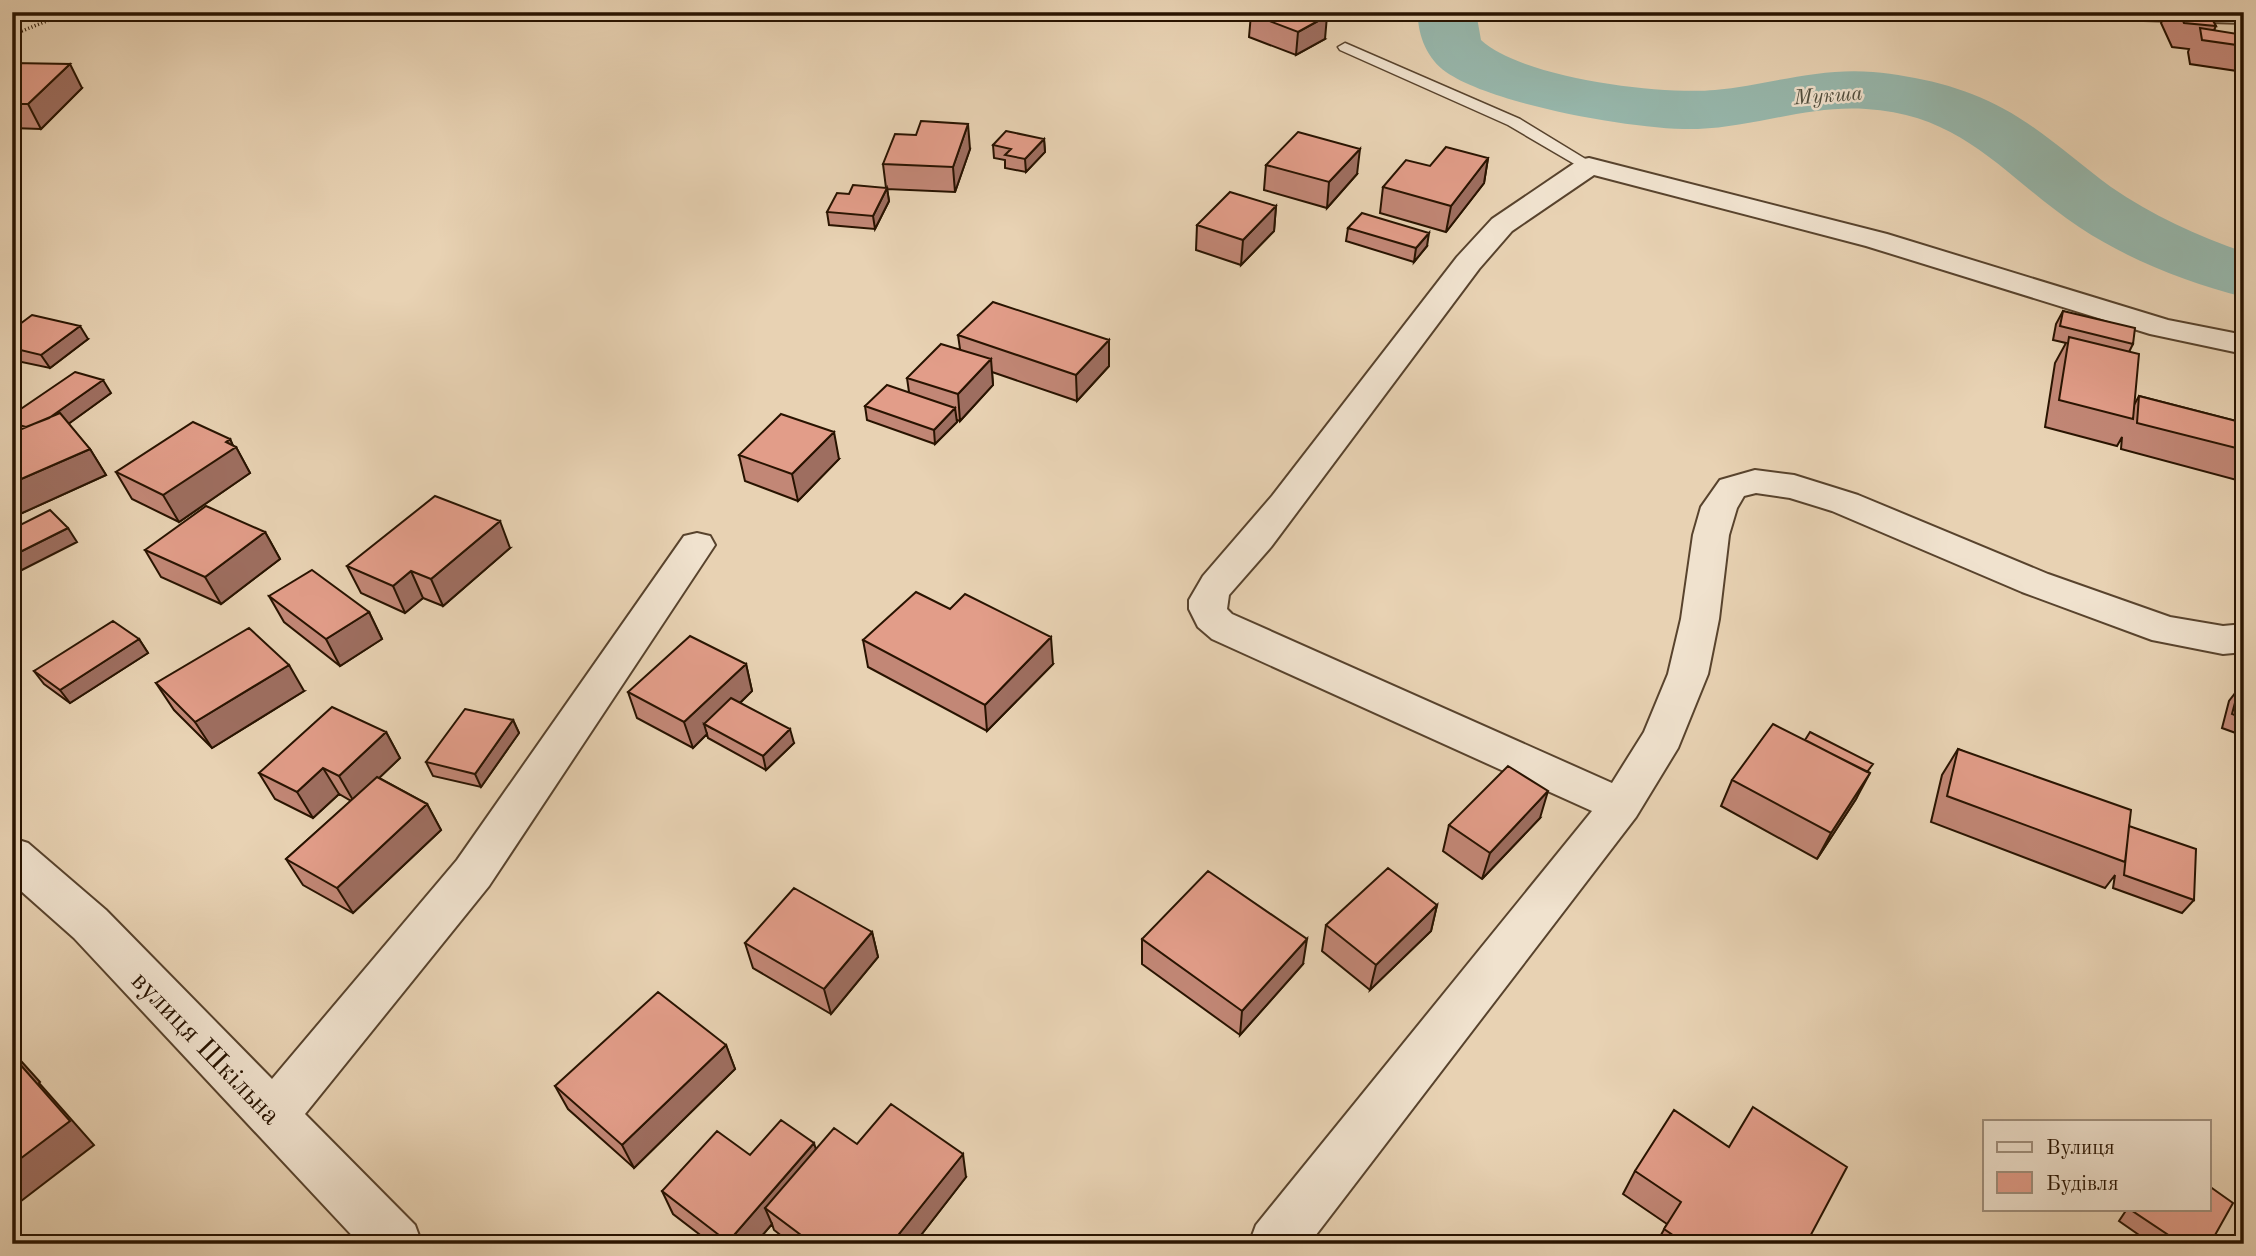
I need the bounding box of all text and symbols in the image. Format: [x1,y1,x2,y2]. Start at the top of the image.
water label: Мукша [1792,84,1863,109]
street label: вулиця Шкільна [125,967,285,1131]
legend [1983,1120,2210,1210]
text: Вулиця [2046,1138,2115,1159]
text: Будівля [2046,1174,2119,1195]

